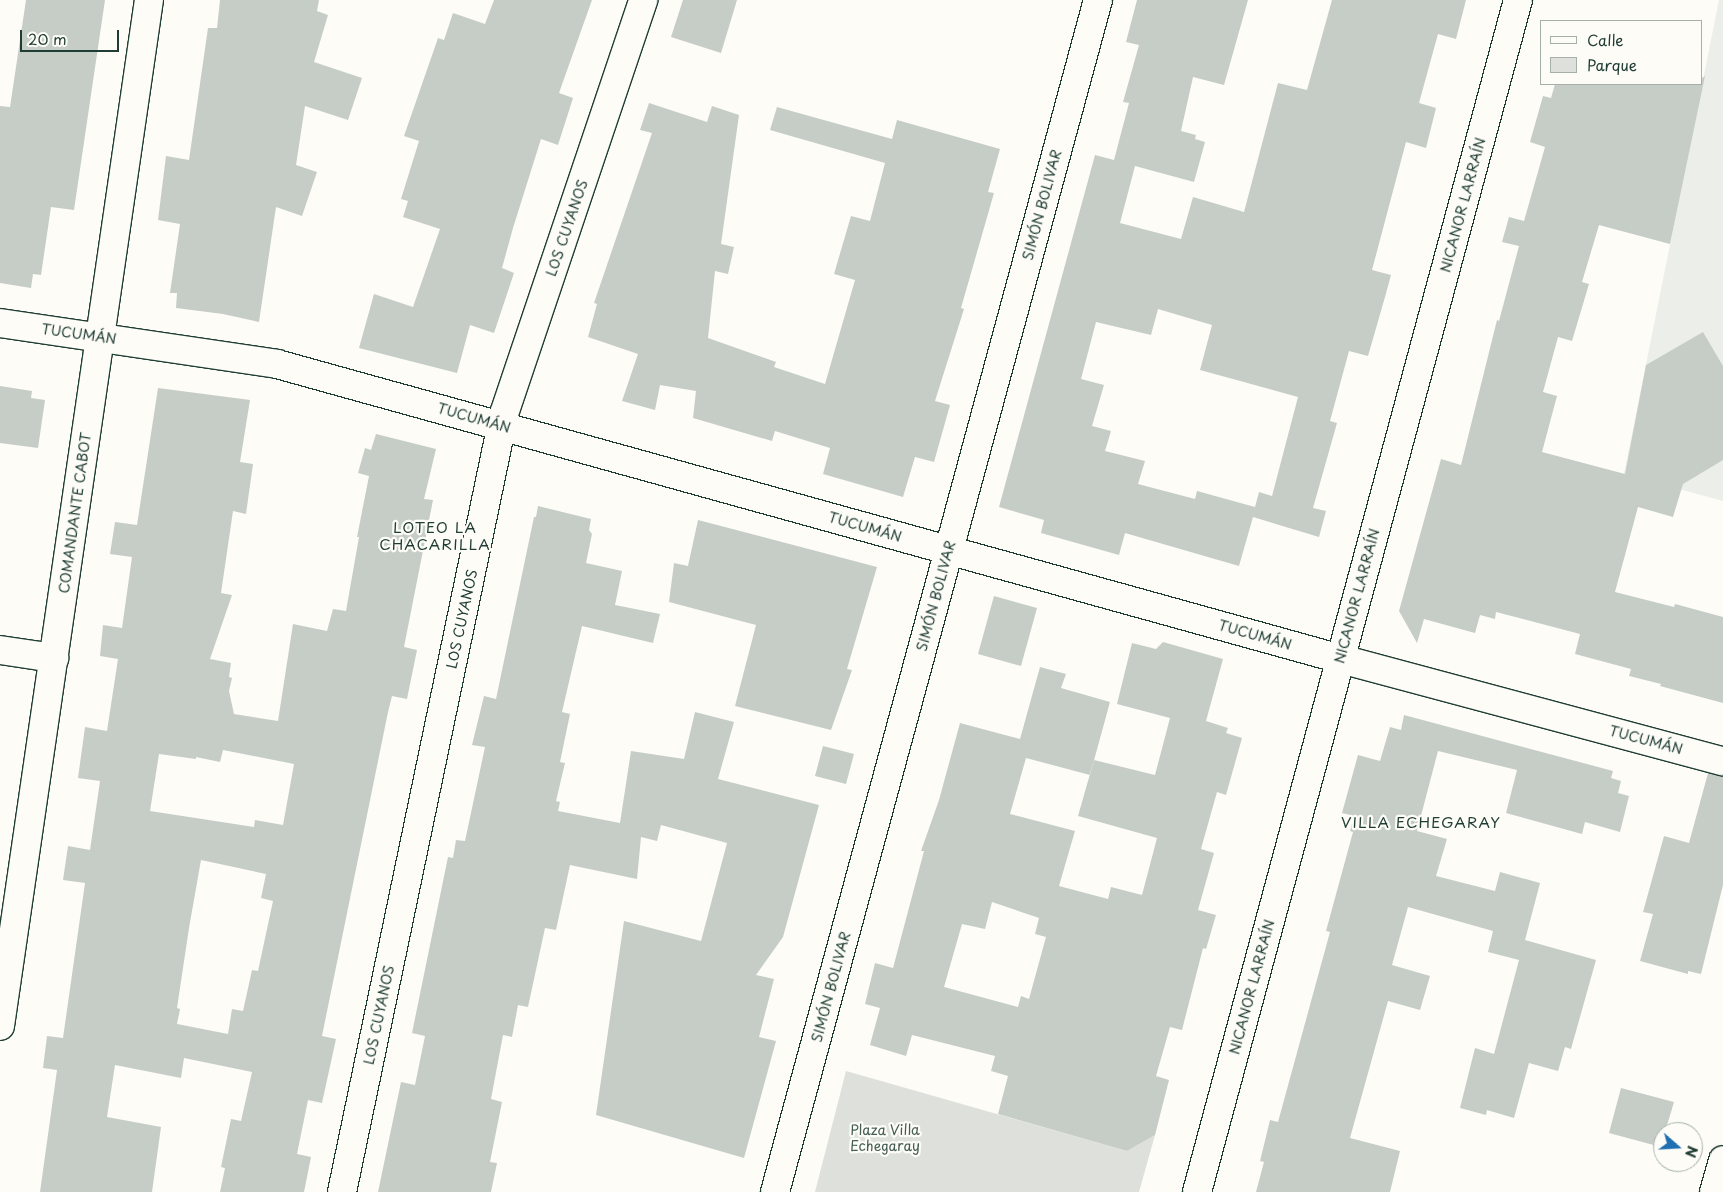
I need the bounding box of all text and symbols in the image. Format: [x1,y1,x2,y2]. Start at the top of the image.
scale bar [22,20,121,52]
legend [1540,20,1703,85]
text: 20 m [28,27,67,50]
text: Calle [1587,28,1624,51]
text: Parque [1587,53,1637,76]
street label: NICANOR LARRAÍN [1437,137,1489,273]
street label: SIMÓN BOLIVAR [1019,148,1065,262]
street label: LOS CUYANOS [542,177,592,279]
street label: TUCUMÁN [40,320,118,348]
street label: TUCUMÁN [435,400,513,436]
street label: COMANDANTE CABOT [55,431,95,595]
street label: TUCUMÁN [826,509,904,545]
district label: LOTEO LA CHACARILLA [379,517,491,552]
street label: NICANOR LARRAÍN [1331,528,1383,664]
street label: SIMÓN BOLIVAR [913,539,959,653]
street label: LOS CUYANOS [443,567,481,671]
street label: TUCUMÁN [1216,617,1294,653]
street label: TUCUMÁN [1607,722,1685,758]
district label: VILLA ECHEGARAY [1341,813,1501,831]
street label: NICANOR LARRAÍN [1226,919,1278,1055]
street label: SIMÓN BOLIVAR [808,930,854,1044]
street label: LOS CUYANOS [360,963,398,1067]
park label: Plaza Villa Echegaray [850,1122,920,1154]
north arrow [1653,1122,1703,1172]
text: N [1680,1143,1703,1160]

